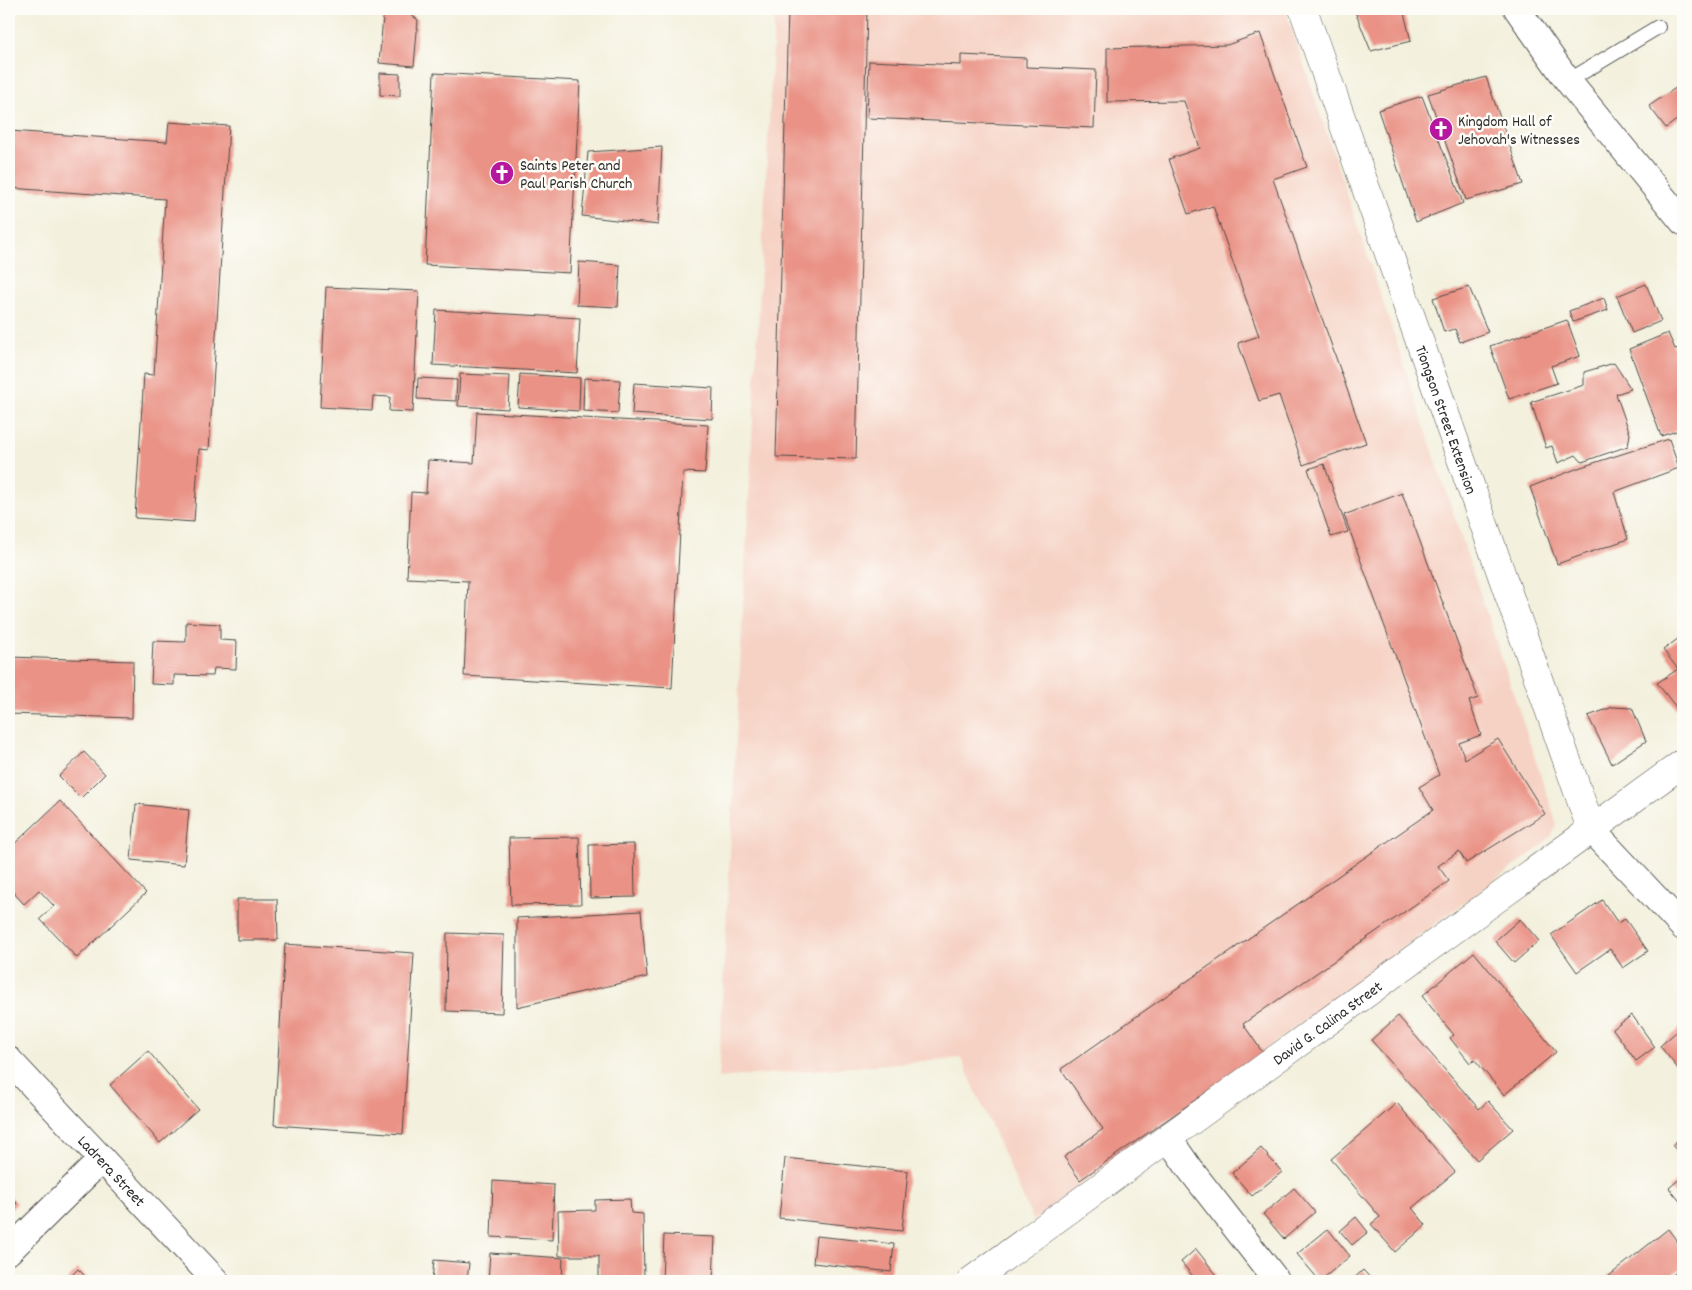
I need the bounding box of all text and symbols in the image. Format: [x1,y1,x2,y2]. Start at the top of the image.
place label: Kingdom Hall of Jehovah's Witnesses [1458,111,1580,152]
church icon: Kingdom Hall of Jehovah's Witnesses [1428,116,1454,142]
place label: Saints Peter and Paul Parish Church [520,155,632,196]
church icon: Saints Peter and Paul Parish Church [489,160,515,186]
street label: Tiongson Street Extension [1408,343,1482,498]
street label: David G. Calina Street [1269,976,1388,1072]
street label: Ladrera Street [71,1131,150,1213]

